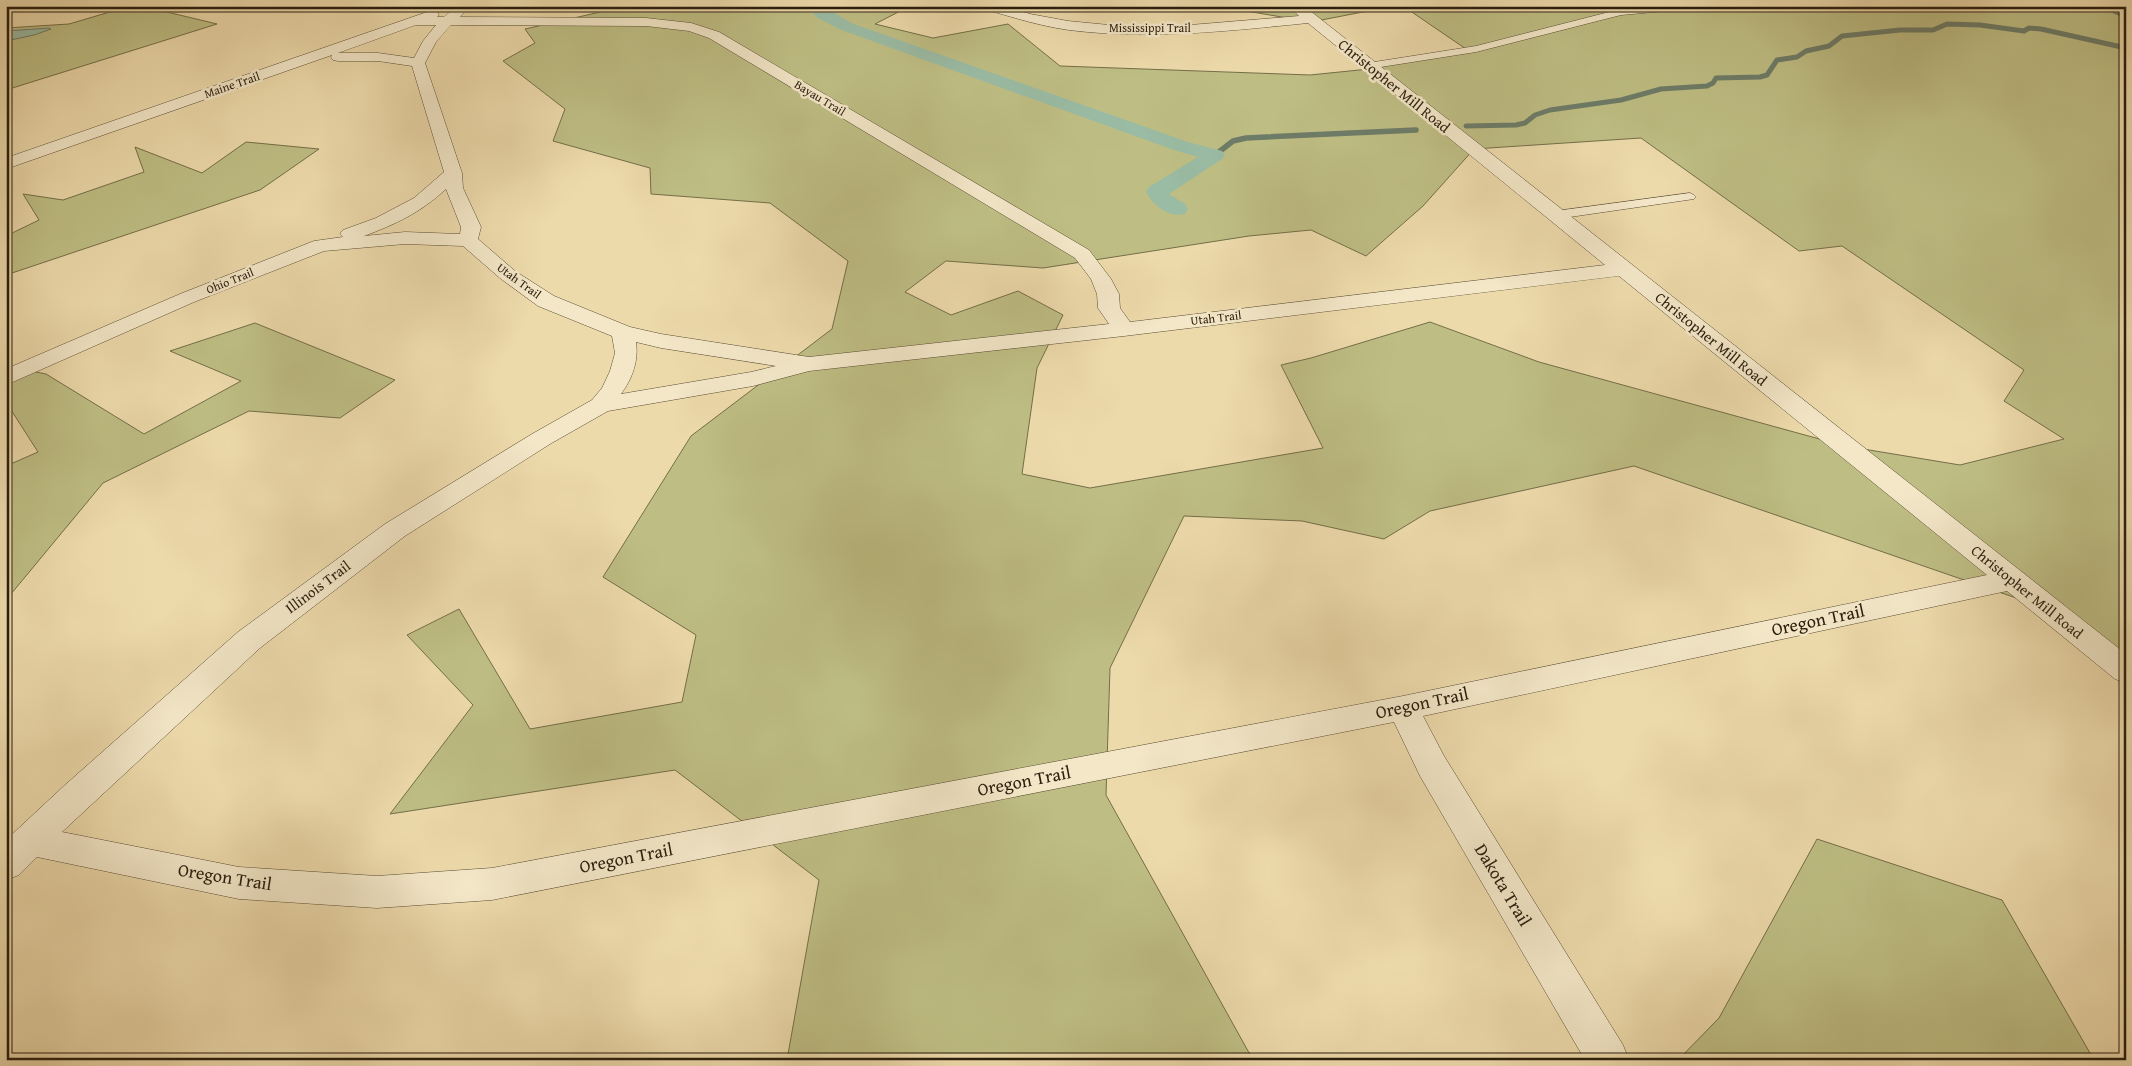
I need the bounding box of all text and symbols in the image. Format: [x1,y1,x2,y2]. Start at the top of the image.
street label: Mississippi Trail [1109,19,1192,36]
street label: Christopher Mill Road [1334,34,1455,137]
street label: Maine Trail [202,67,263,102]
street label: Bayau Trail [791,76,850,120]
street label: Utah Trail [494,259,545,303]
street label: Ohio Trail [203,263,257,298]
street label: Christopher Mill Road [1651,287,1772,390]
street label: Utah Trail [1190,306,1243,329]
street label: Christopher Mill Road [1967,540,2088,643]
street label: Illinois Trail [281,555,355,618]
street label: Oregon Trail [1769,596,1867,643]
street label: Oregon Trail [1373,679,1471,726]
street label: Oregon Trail [975,758,1073,803]
street label: Oregon Trail [577,835,675,880]
street label: Dakota Trail [1468,838,1539,931]
street label: Oregon Trail [176,856,274,897]

